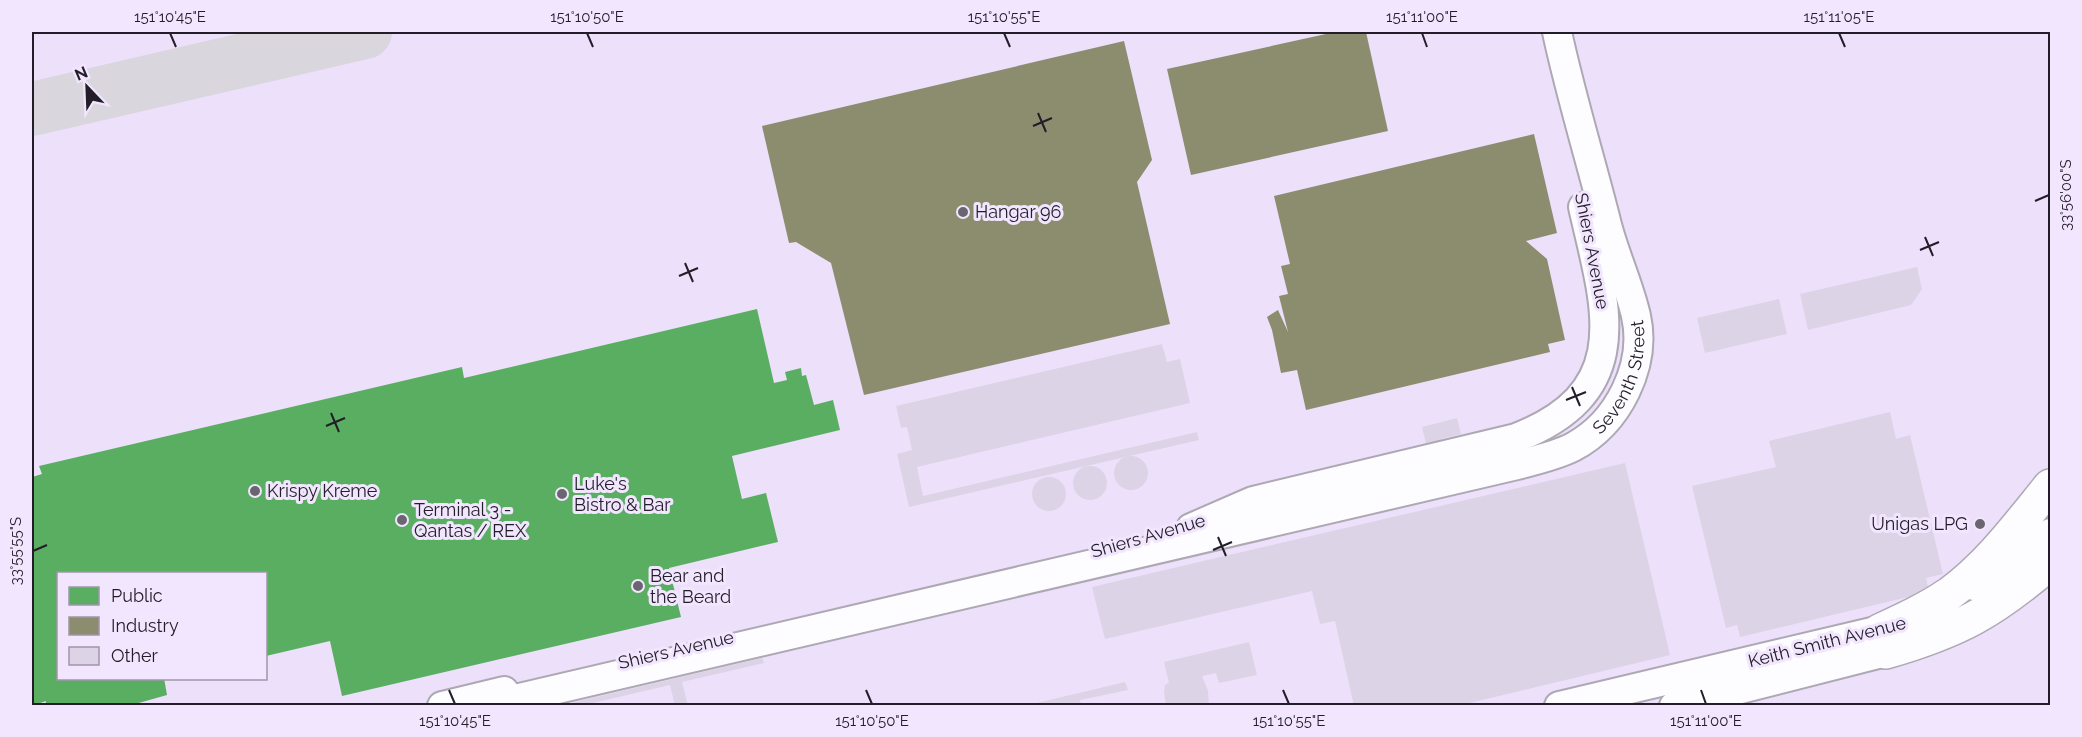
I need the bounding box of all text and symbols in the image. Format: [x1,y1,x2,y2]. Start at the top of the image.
text: 151°10'45"E [134,8,206,26]
text: 151°10'50"E [550,8,624,26]
text: 151°10'55"E [968,8,1040,26]
text: 151°11'00"E [1386,8,1458,26]
text: 151°11'05"E [1804,8,1874,26]
north arrow [57,57,117,117]
text: N [72,63,91,85]
text: 33°56'00"S [2057,159,2075,231]
street label: Shiers Avenue [1571,191,1614,311]
place label: Hangar 96 [975,201,1061,222]
marker: Hangar 96 [956,205,970,219]
street label: Seventh Street [1588,319,1648,438]
place label: Luke's Bistro & Bar [574,473,671,515]
place label: Krispy Kreme [267,480,378,501]
marker: Krispy Kreme [248,484,262,498]
marker: Luke's Bistro & Bar [555,487,569,501]
place label: Terminal 3 - Qantas / REX [414,499,527,541]
street label: Shiers Avenue [1088,509,1208,562]
marker: Terminal 3 - Qantas / REX [395,513,409,527]
place label: Unigas LPG [1871,513,1968,534]
text: 33°55'55"S [7,517,25,585]
marker: Unigas LPG [1973,517,1987,531]
place label: Bear and the Beard [650,565,731,607]
legend [57,572,267,680]
marker: Bear and the Beard [631,579,645,593]
text: Public [111,585,163,606]
street label: Keith Smith Avenue [1746,612,1908,671]
text: Industry [111,615,179,636]
street label: Shiers Avenue [616,626,736,673]
text: Other [111,645,159,666]
text: 151°10'45"E [419,712,491,730]
text: 151°10'50"E [835,712,909,730]
text: 151°10'55"E [1253,712,1325,730]
text: 151°11'00"E [1670,712,1742,730]

